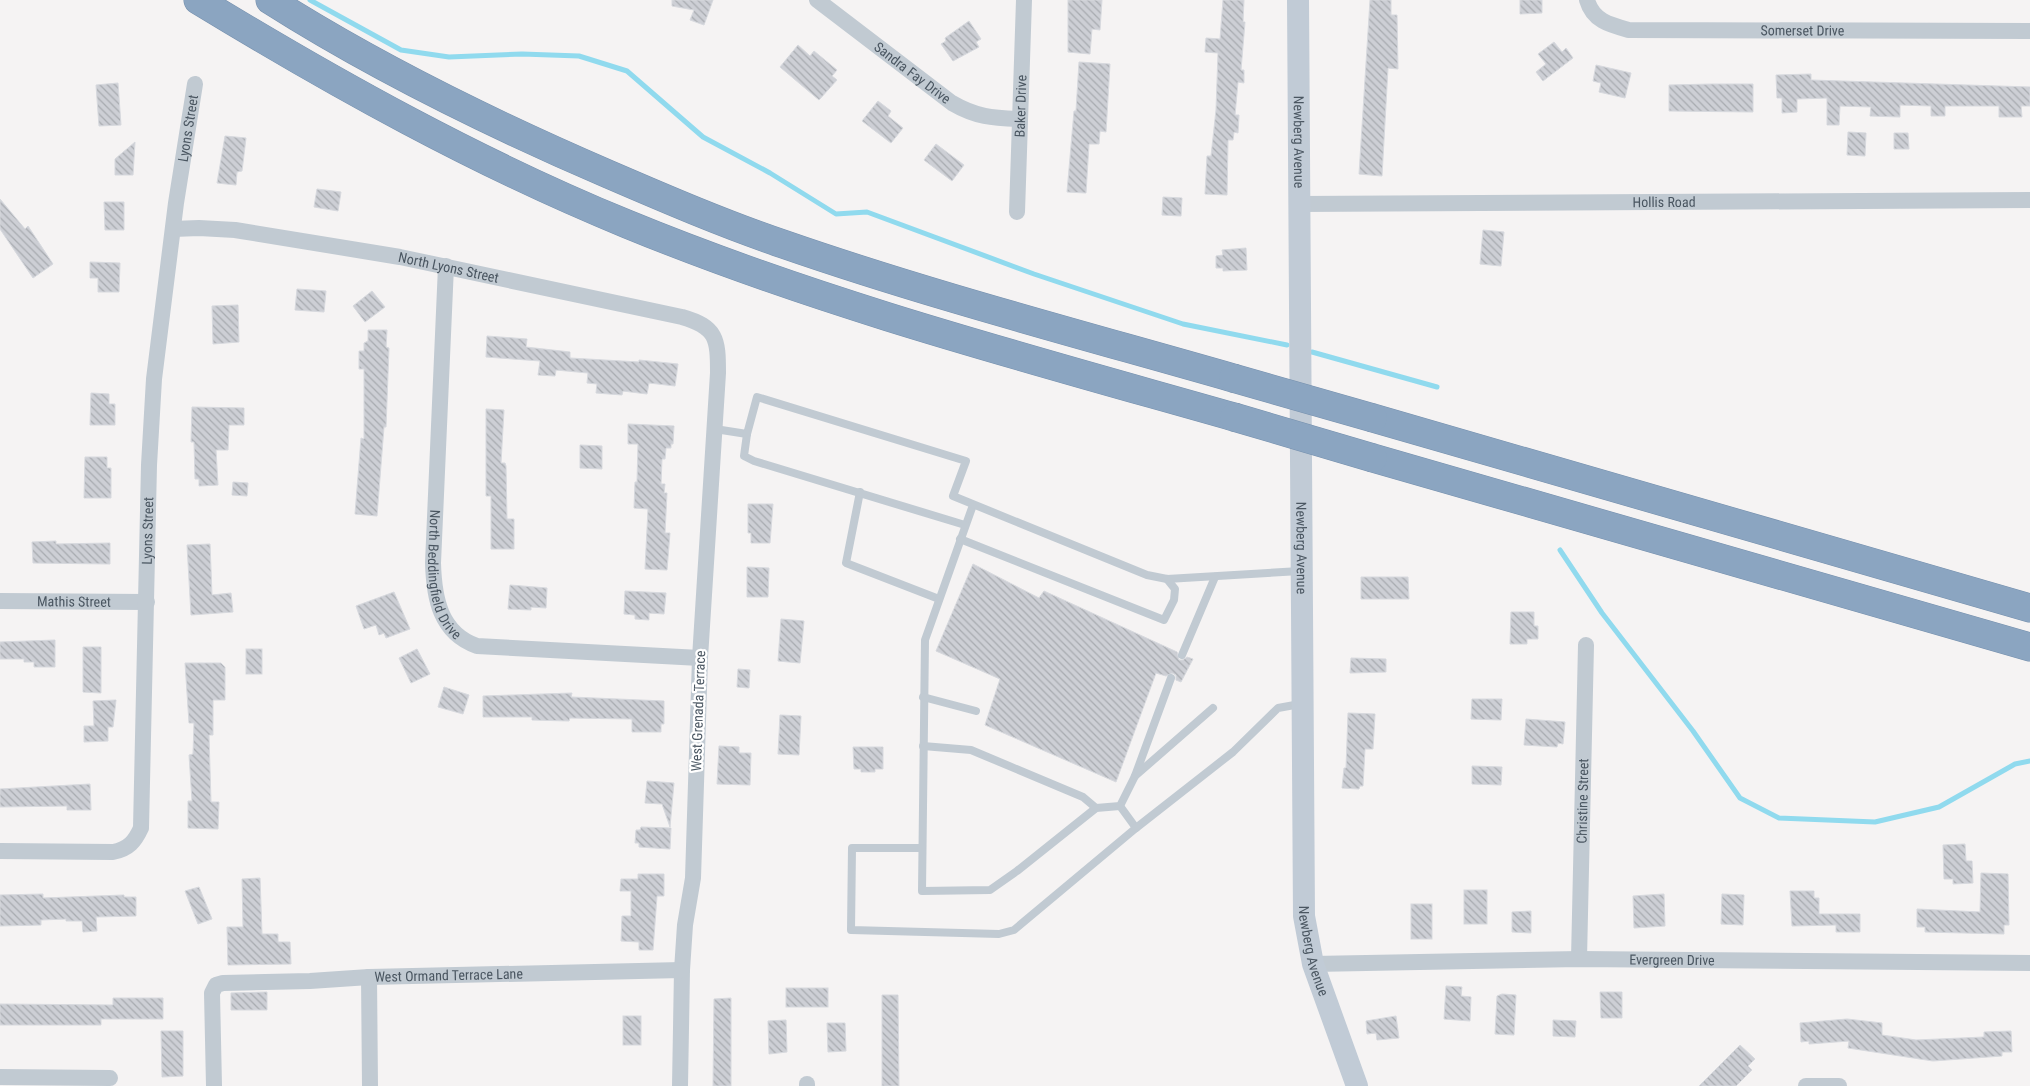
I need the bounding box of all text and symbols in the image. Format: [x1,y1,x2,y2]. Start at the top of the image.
street label: Somerset Drive [1760,22,1845,39]
street label: Sandra Fay Drive [871,39,954,107]
street label: Baker Drive [1011,74,1030,138]
street label: Lyons Street [175,94,201,163]
street label: Newberg Avenue [1291,96,1307,189]
street label: Hollis Road [1632,194,1696,210]
street label: North Lyons Street [397,249,500,286]
street label: Lyons Street [139,497,156,565]
street label: Newberg Avenue [1293,502,1310,595]
street label: North Beddingfield Drive [425,509,465,643]
street label: Mathis Street [37,593,111,610]
street label: West Grenada Terrace [688,650,708,772]
street label: Christine Street [1574,758,1591,844]
street label: Newberg Avenue [1296,906,1332,999]
street label: Evergreen Drive [1629,951,1715,968]
street label: West Ormand Terrace Lane [374,966,523,985]

